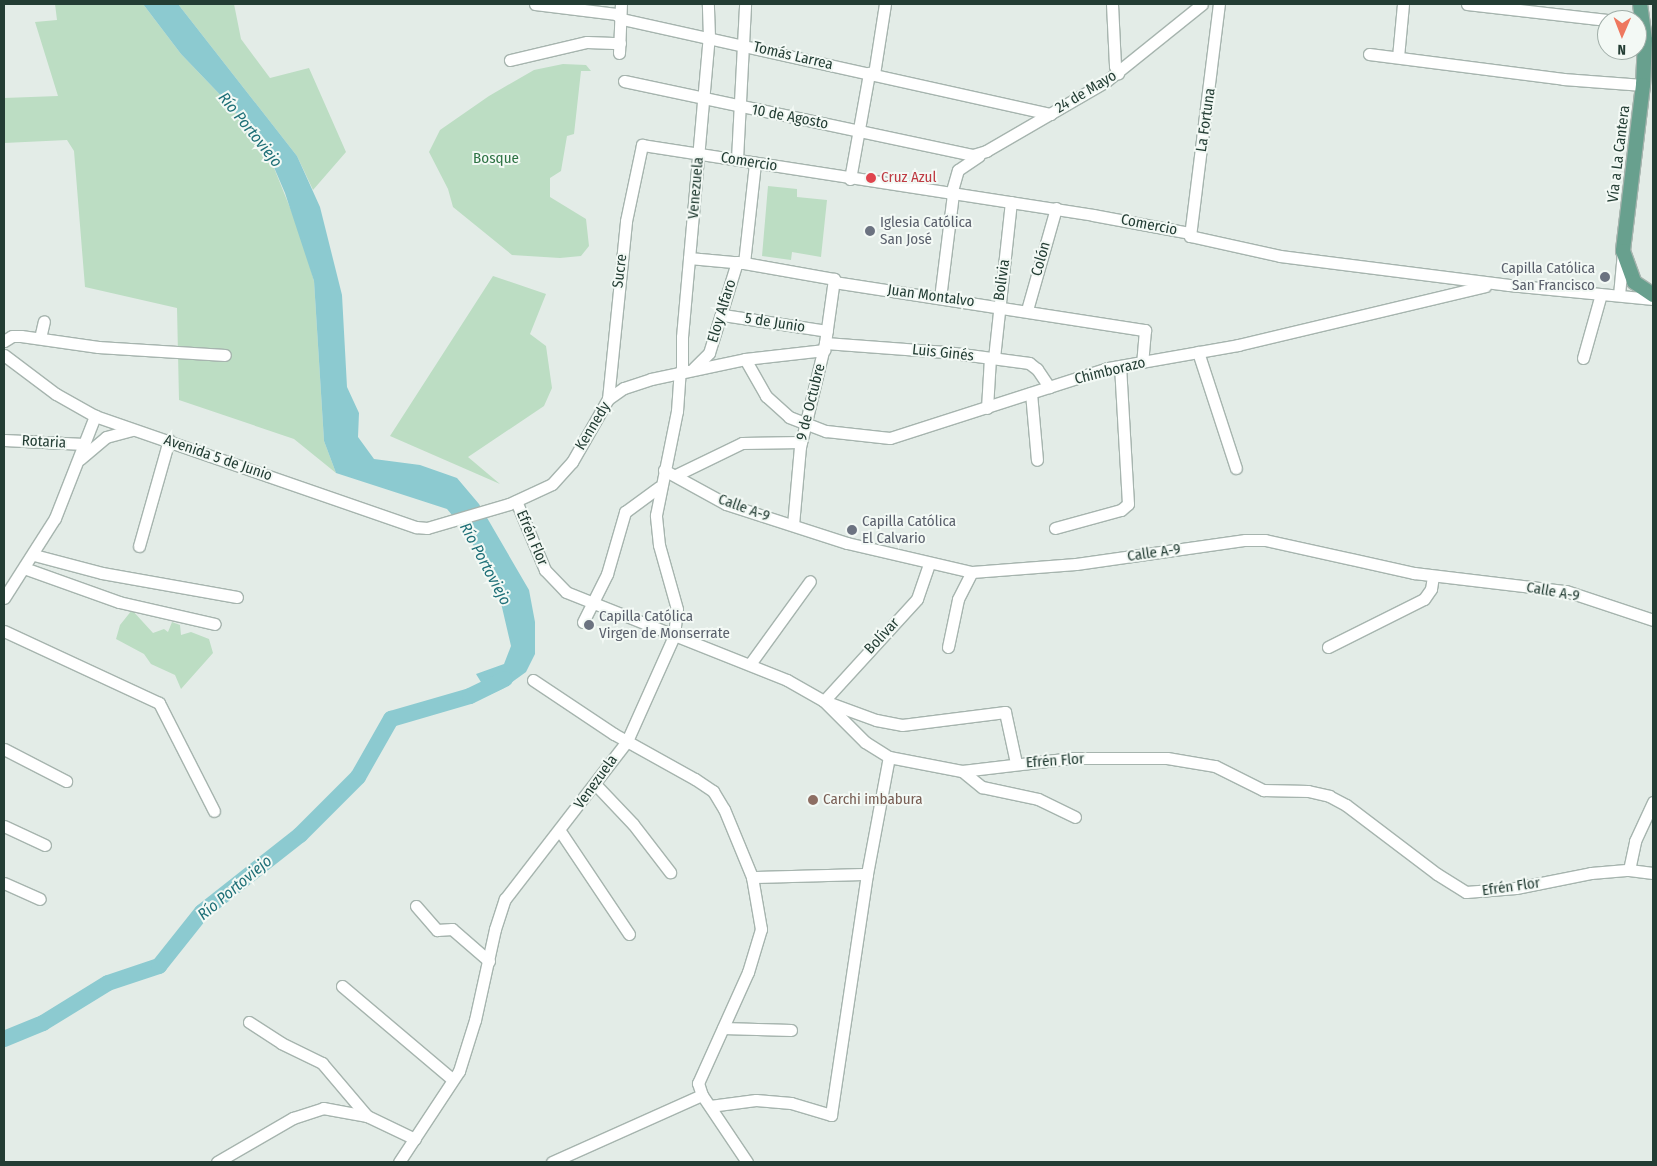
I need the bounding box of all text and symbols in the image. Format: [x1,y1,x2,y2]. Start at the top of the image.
north arrow [1597,10,1647,60]
street label: Tomás Larrea [751,38,835,74]
text: N [1617,41,1626,58]
street label: 24 de Mayo [1052,67,1120,117]
street label: La Fortuna [1193,87,1219,153]
water label: Río Portoviejo [214,89,286,171]
street label: 10 de Agosto [750,101,830,133]
street label: Vía a La Cantera [1604,104,1634,204]
street label: Comercio [719,149,779,175]
park label: Bosque [473,150,519,168]
street label: Venezuela [684,156,708,220]
place label: Cruz Azul [881,169,936,187]
marker: Cruz Azul [865,172,877,184]
street label: Comercio [1119,211,1179,239]
place label: Iglesia Católica San José [880,213,972,248]
marker: Iglesia Católica San José [864,225,876,237]
street label: Colón [1028,240,1054,278]
street label: Sucre [609,253,631,289]
street label: Bolivia [990,258,1014,302]
place label: Capilla Católica San Francisco [1501,259,1595,294]
marker: Capilla Católica San Francisco [1599,271,1611,283]
street label: Eloy Alfaro [704,277,740,345]
street label: Juan Montalvo [886,281,976,311]
street label: 5 de Junio [744,309,806,337]
street label: Luis Ginés [911,341,975,365]
street label: Chimborazo [1073,354,1147,388]
street label: 9 de Octubre [793,362,829,442]
street label: Kennedy [572,399,614,453]
street label: Avenida 5 de Junio [161,431,275,485]
street label: Rotaria [21,432,67,452]
street label: Calle A-9 [716,490,772,526]
street label: Efrén Flor [512,508,552,568]
place label: Capilla Católica El Calvario [862,512,956,547]
water label: Río Portoviejo [455,519,515,609]
marker: Capilla Católica El Calvario [846,524,858,536]
street label: Calle A-9 [1126,540,1182,566]
street label: Calle A-9 [1525,578,1581,606]
place label: Capilla Católica Virgen de Monserrate [599,607,730,642]
street label: Bolívar [861,614,903,658]
marker: Capilla Católica Virgen de Monserrate [583,619,595,631]
street label: Efrén Flor [1025,750,1085,772]
street label: Venezuela [570,752,622,812]
place label: Carchi imbabura [823,791,923,809]
marker: Carchi imbabura [807,794,819,806]
water label: Río Portoviejo [194,851,276,925]
street label: Efrén Flor [1481,874,1541,900]

